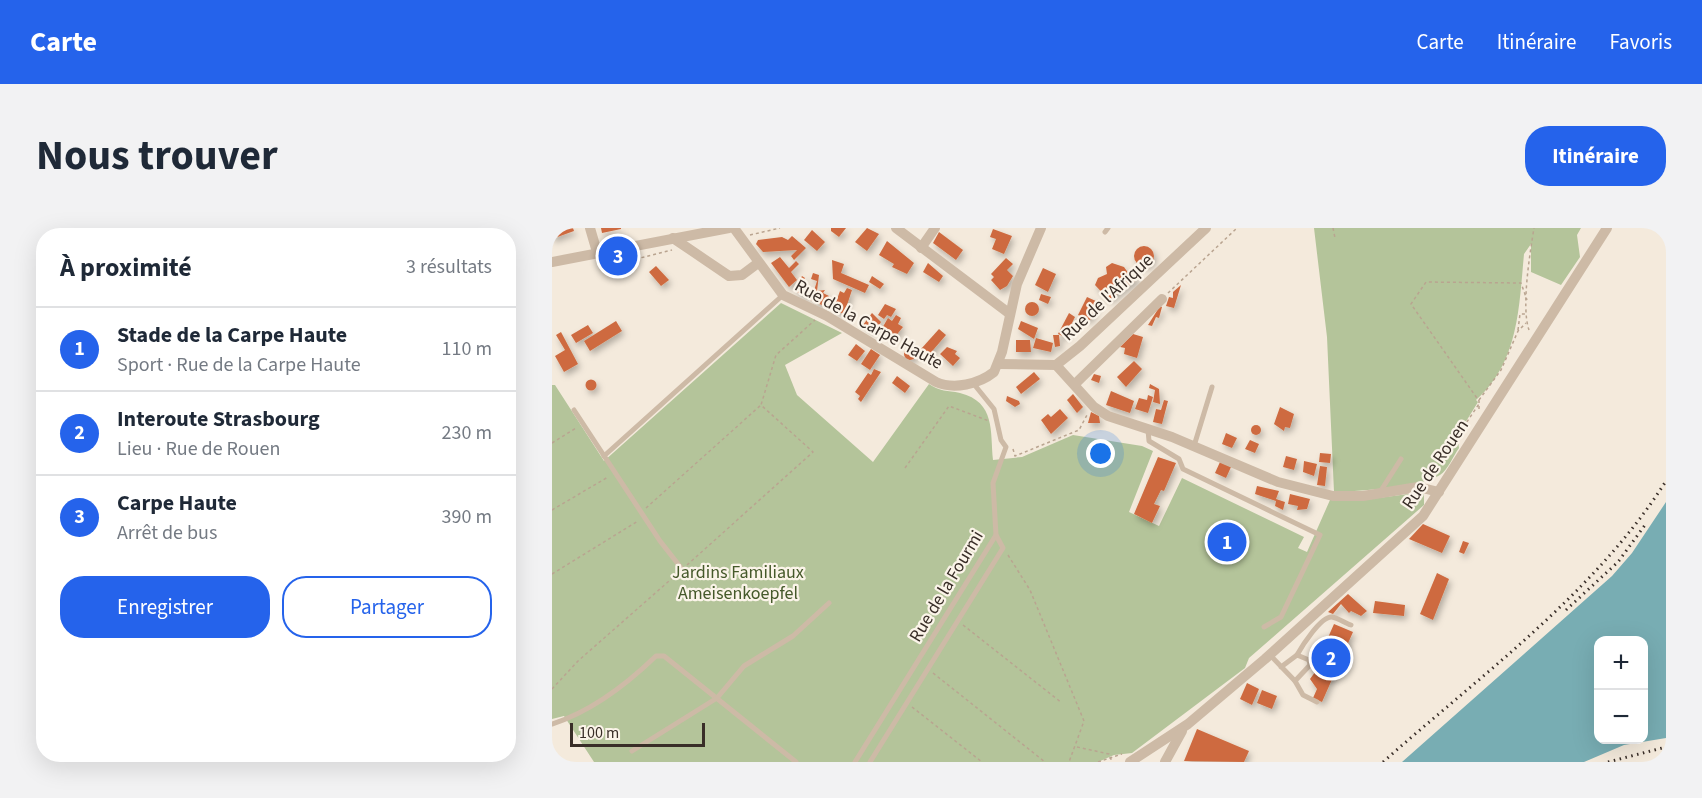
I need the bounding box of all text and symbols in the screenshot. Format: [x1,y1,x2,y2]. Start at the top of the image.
text: Carte [30,22,97,62]
text: Carte [1417,27,1464,57]
text: Itinéraire [1497,27,1576,57]
text: Favoris [1609,27,1672,57]
text: Nous trouver [36,126,278,186]
button: Itinéraire [1525,126,1666,186]
pin: 3 [598,234,638,279]
street label: Rue de l'Afrique [1056,248,1159,347]
text: À proximité [60,249,192,286]
text: 3 résultats [406,253,492,281]
street label: Rue de la Carpe Haute [790,273,947,376]
text: Stade de la Carpe Haute [117,319,347,351]
text: 1 [74,335,85,363]
text: 110 m [442,335,492,363]
text: Sport · Rue de la Carpe Haute [117,351,361,379]
text: Interoute Strasbourg [117,403,320,435]
street label: Rue de Rouen [1396,414,1475,514]
text: 2 [74,419,85,447]
text: 230 m [442,419,492,447]
text: Lieu · Rue de Rouen [117,435,280,463]
your location [1086,439,1115,468]
text: Carpe Haute [117,487,237,519]
text: 3 [74,503,85,531]
text: 390 m [442,503,492,531]
text: Arrêt de bus [117,519,217,547]
pin: 1 [1208,520,1246,564]
street label: Rue de la Fourmi [903,526,990,647]
park label: Jardins Familiaux Ameisenkoepfel [672,560,804,606]
button: Enregistrer [60,576,270,638]
button: Partager [282,576,492,638]
pin: 2 [1312,636,1350,680]
map controls [1594,636,1648,744]
button: + [1594,636,1648,690]
button: − [1594,690,1648,744]
scale bar [570,720,705,748]
text: 100 m [579,722,619,744]

